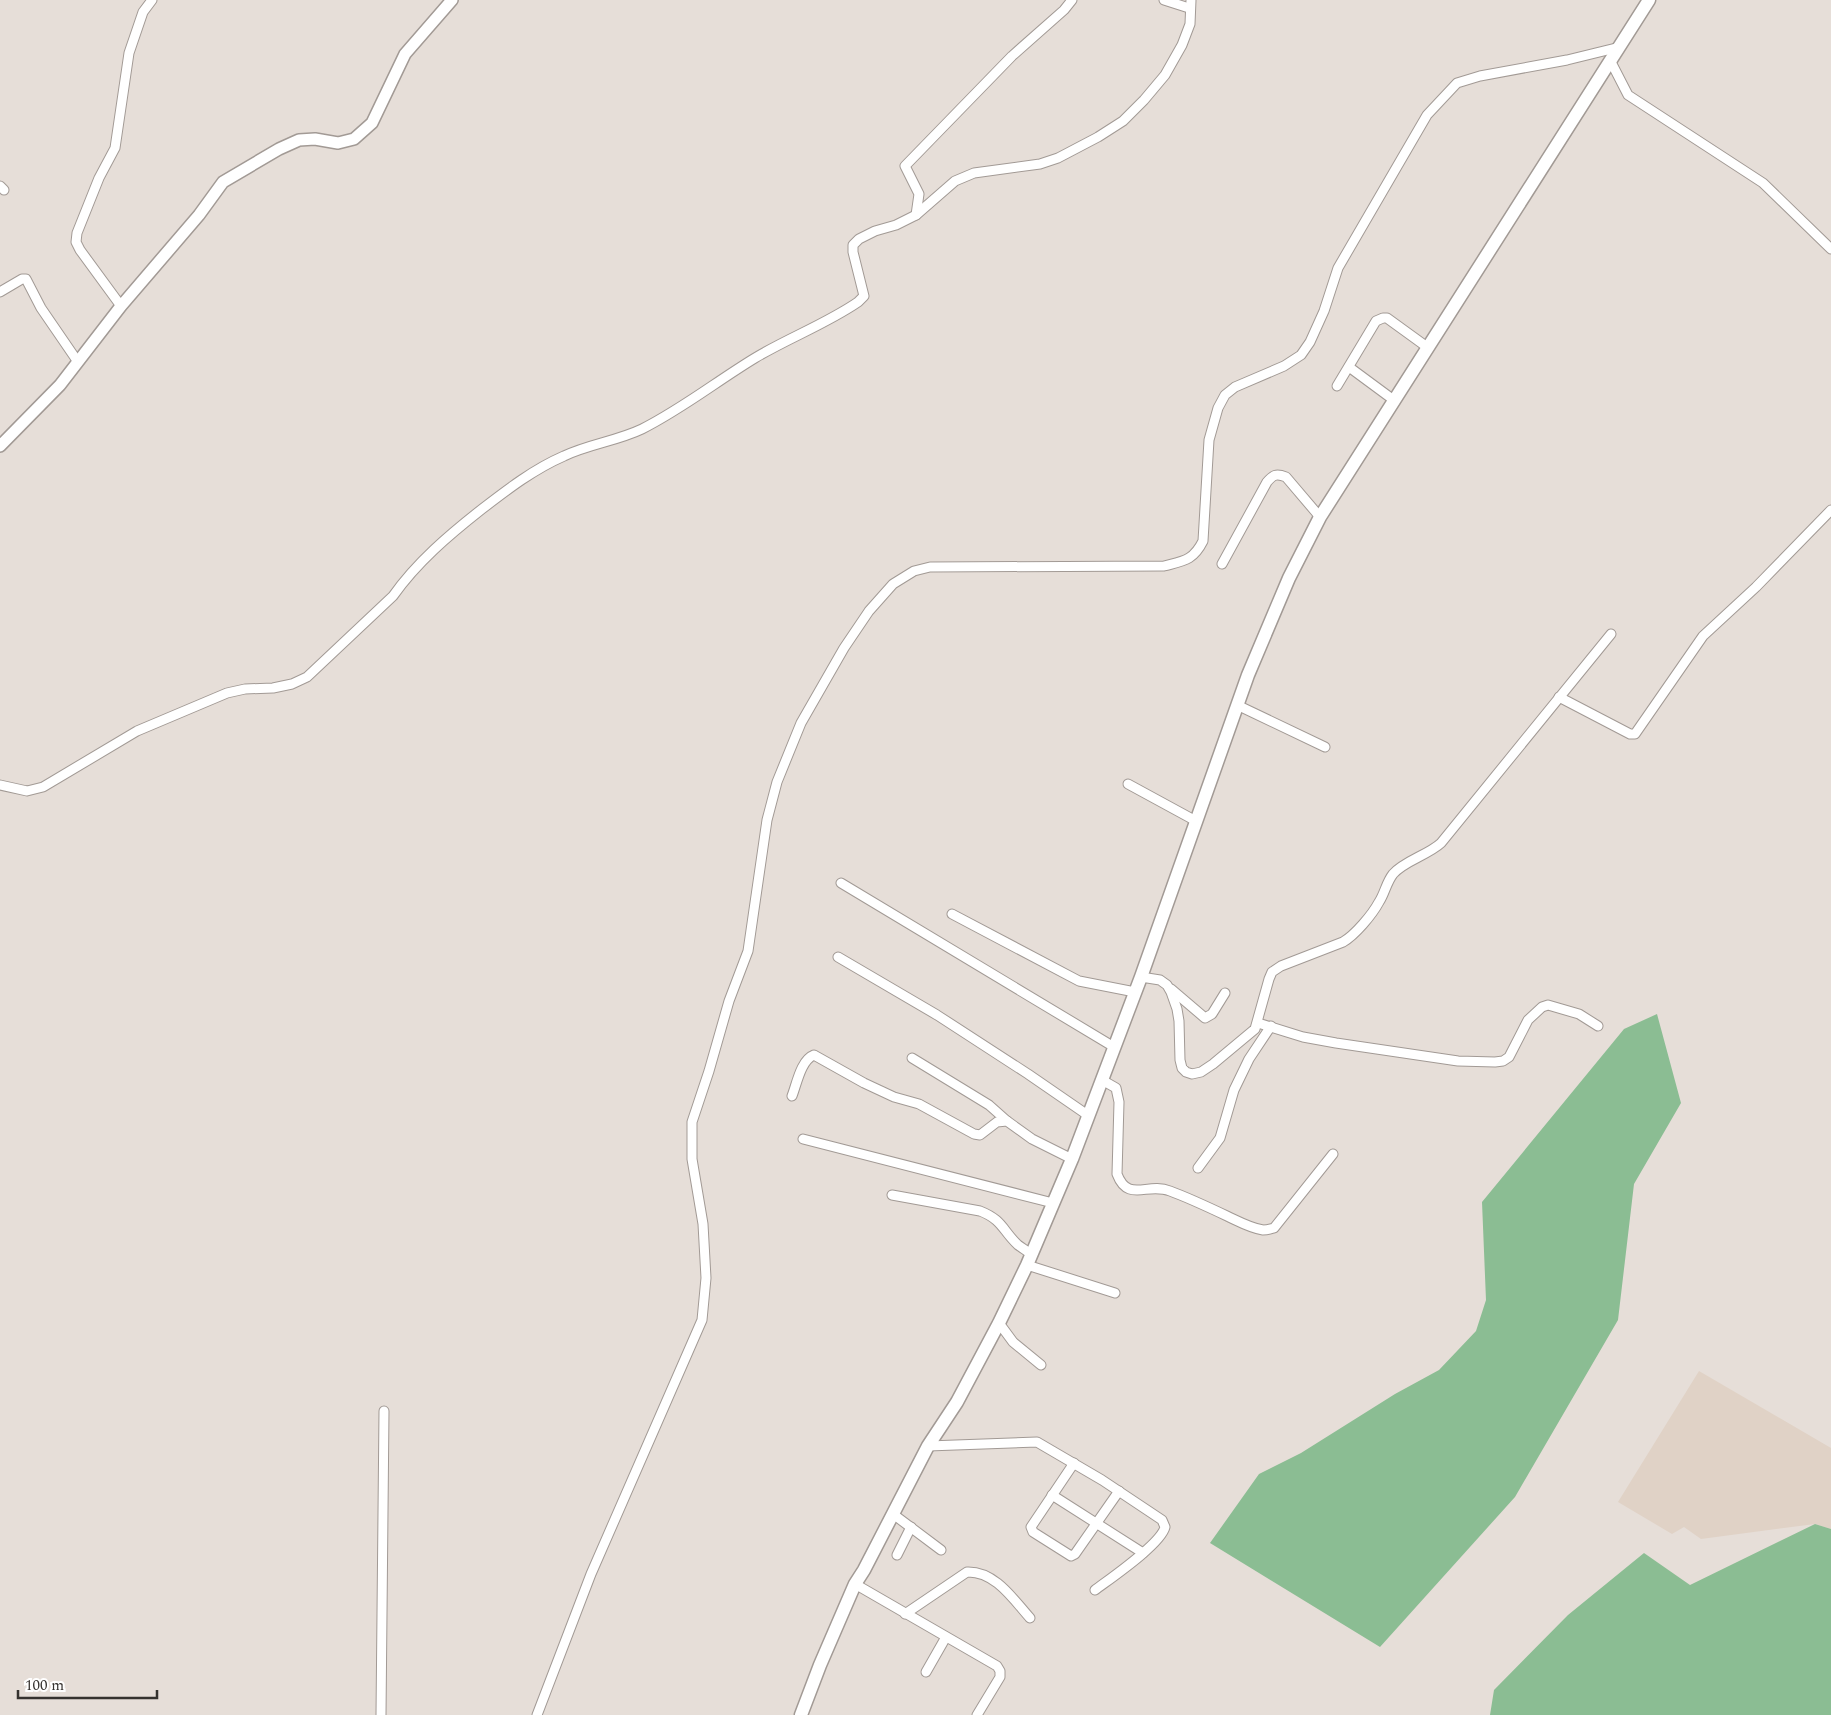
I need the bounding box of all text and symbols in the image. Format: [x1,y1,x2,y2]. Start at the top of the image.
scale bar [18,1668,156,1700]
text: 100 m [25,1674,64,1697]

